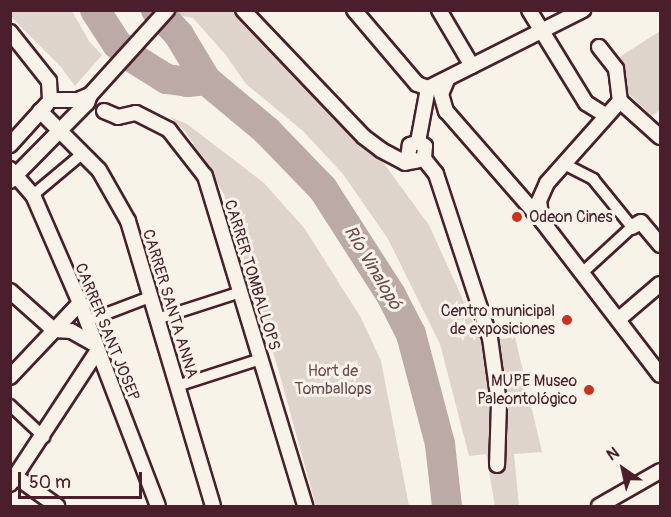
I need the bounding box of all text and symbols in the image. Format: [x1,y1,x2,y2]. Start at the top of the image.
street label: CARRER TOMBALLOPS [220,198,284,352]
place label: Odeon Cines [529,207,613,227]
marker: Odeon Cines [510,210,524,224]
water label: Río Vinalopó [339,222,405,314]
street label: CARRER SANTA ANNA [138,227,202,381]
street label: CARRER SANT JOSEP [71,260,143,404]
place label: Centro municipal de exposiciones [441,301,555,339]
marker: Centro municipal de exposiciones [560,313,574,327]
park label: Hort de Tomballops [295,361,371,399]
place label: MUPE Museo Paleontológico [477,371,577,409]
marker: MUPE Museo Paleontológico [582,383,596,397]
north arrow [593,439,653,499]
text: N [603,443,623,465]
scale bar [21,460,146,498]
text: 50 m [29,471,71,494]

